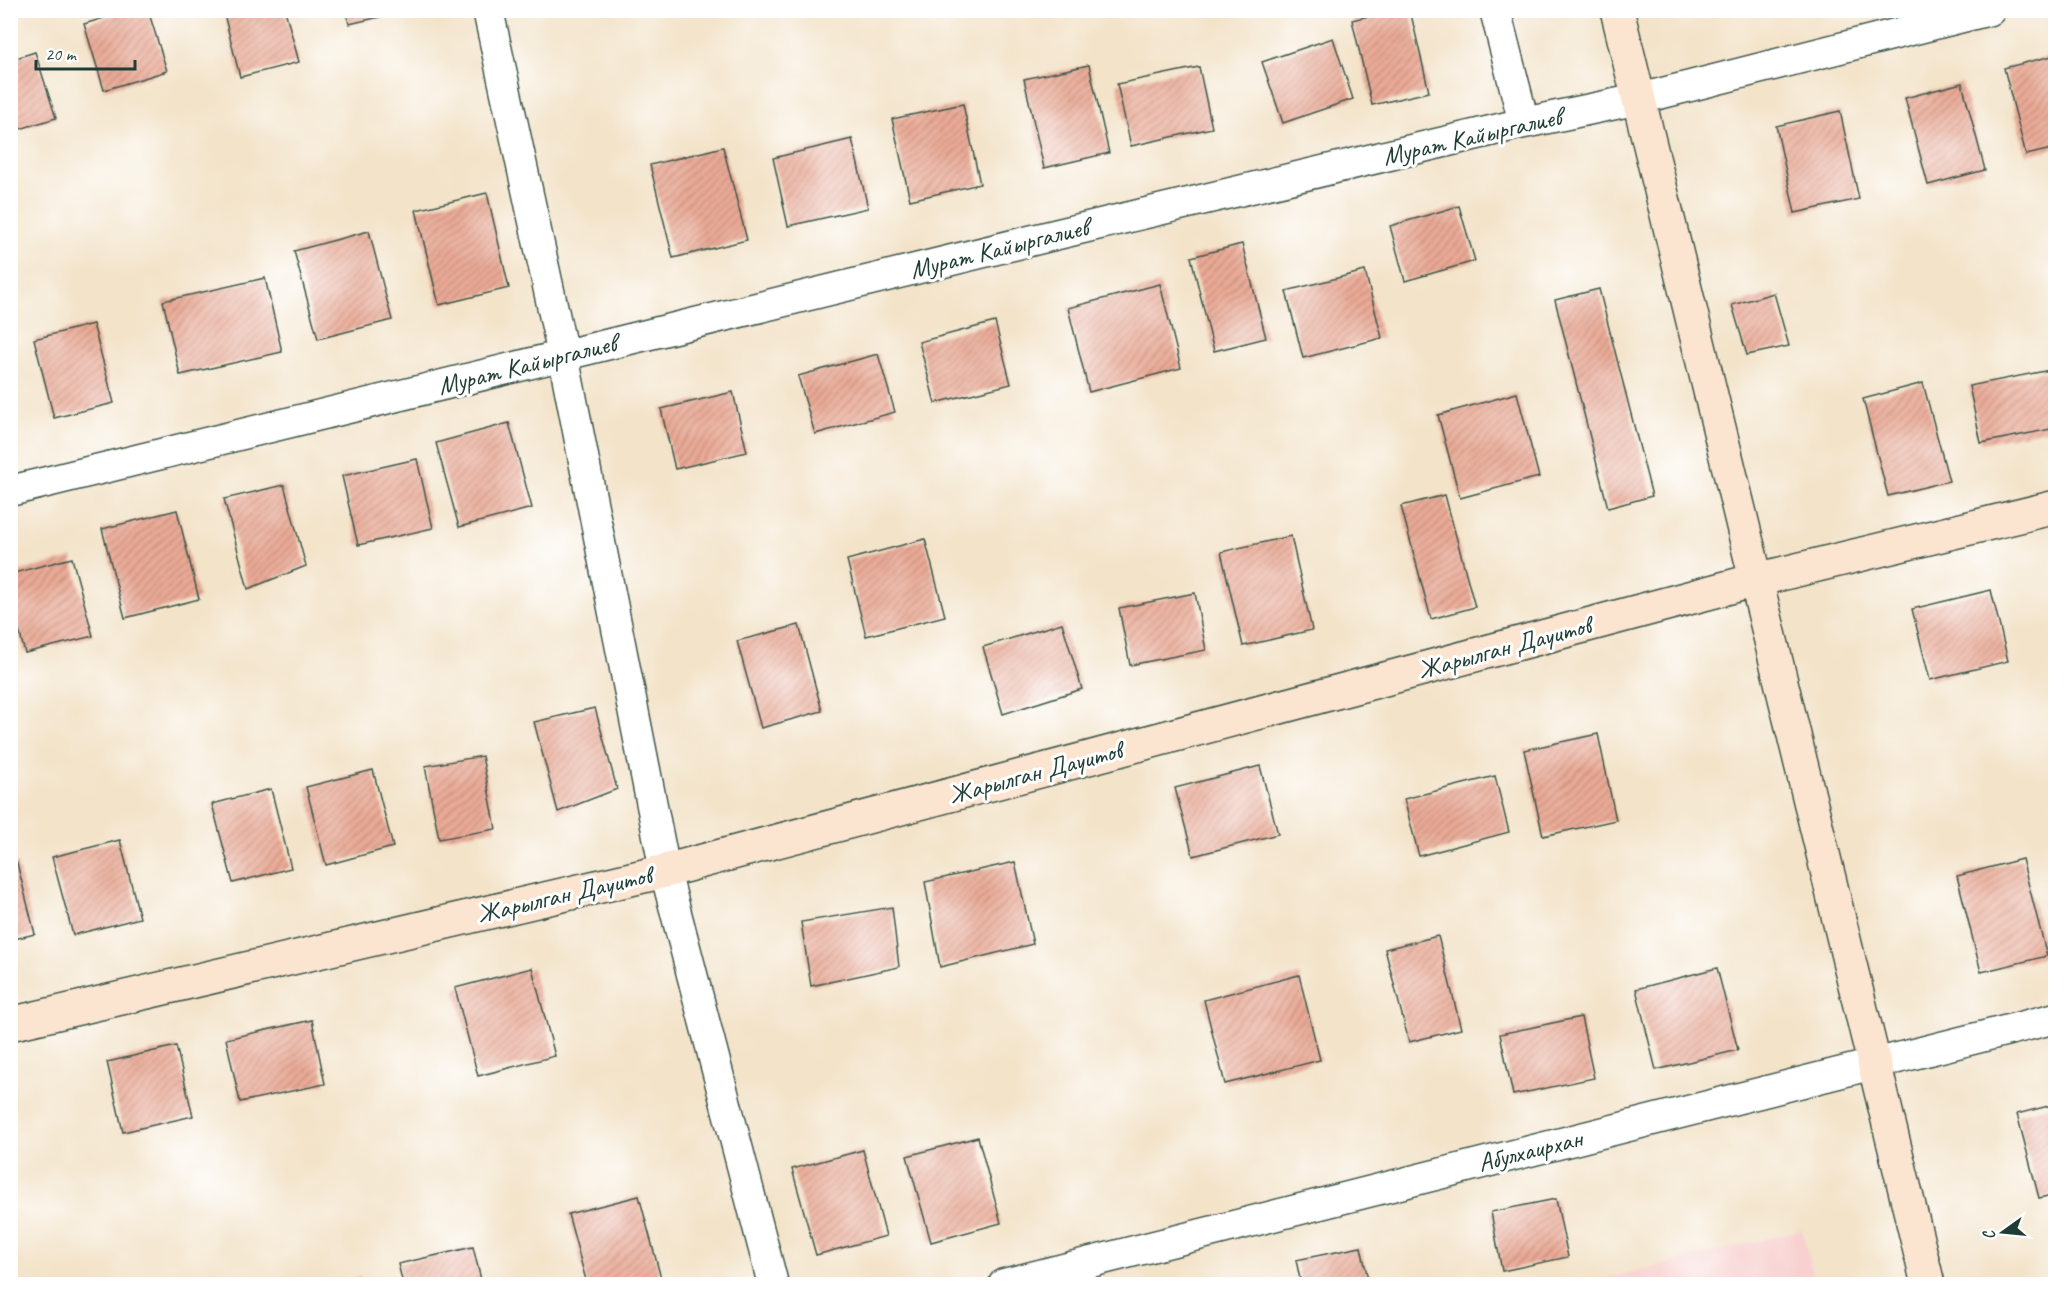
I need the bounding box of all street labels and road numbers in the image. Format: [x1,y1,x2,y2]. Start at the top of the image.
street label: Мурат Кайыргалиев [1379,98,1571,173]
street label: Мурат Кайыргалиев [907,209,1098,287]
street label: Мурат Кайыргалиев [435,325,626,403]
street label: Жарылган Дауитов [1414,607,1599,686]
street label: Жарылган Дауитов [945,732,1130,811]
street label: Жарылган Дауитов [474,857,659,931]
street label: Абулхаирхан [1475,1121,1588,1179]

